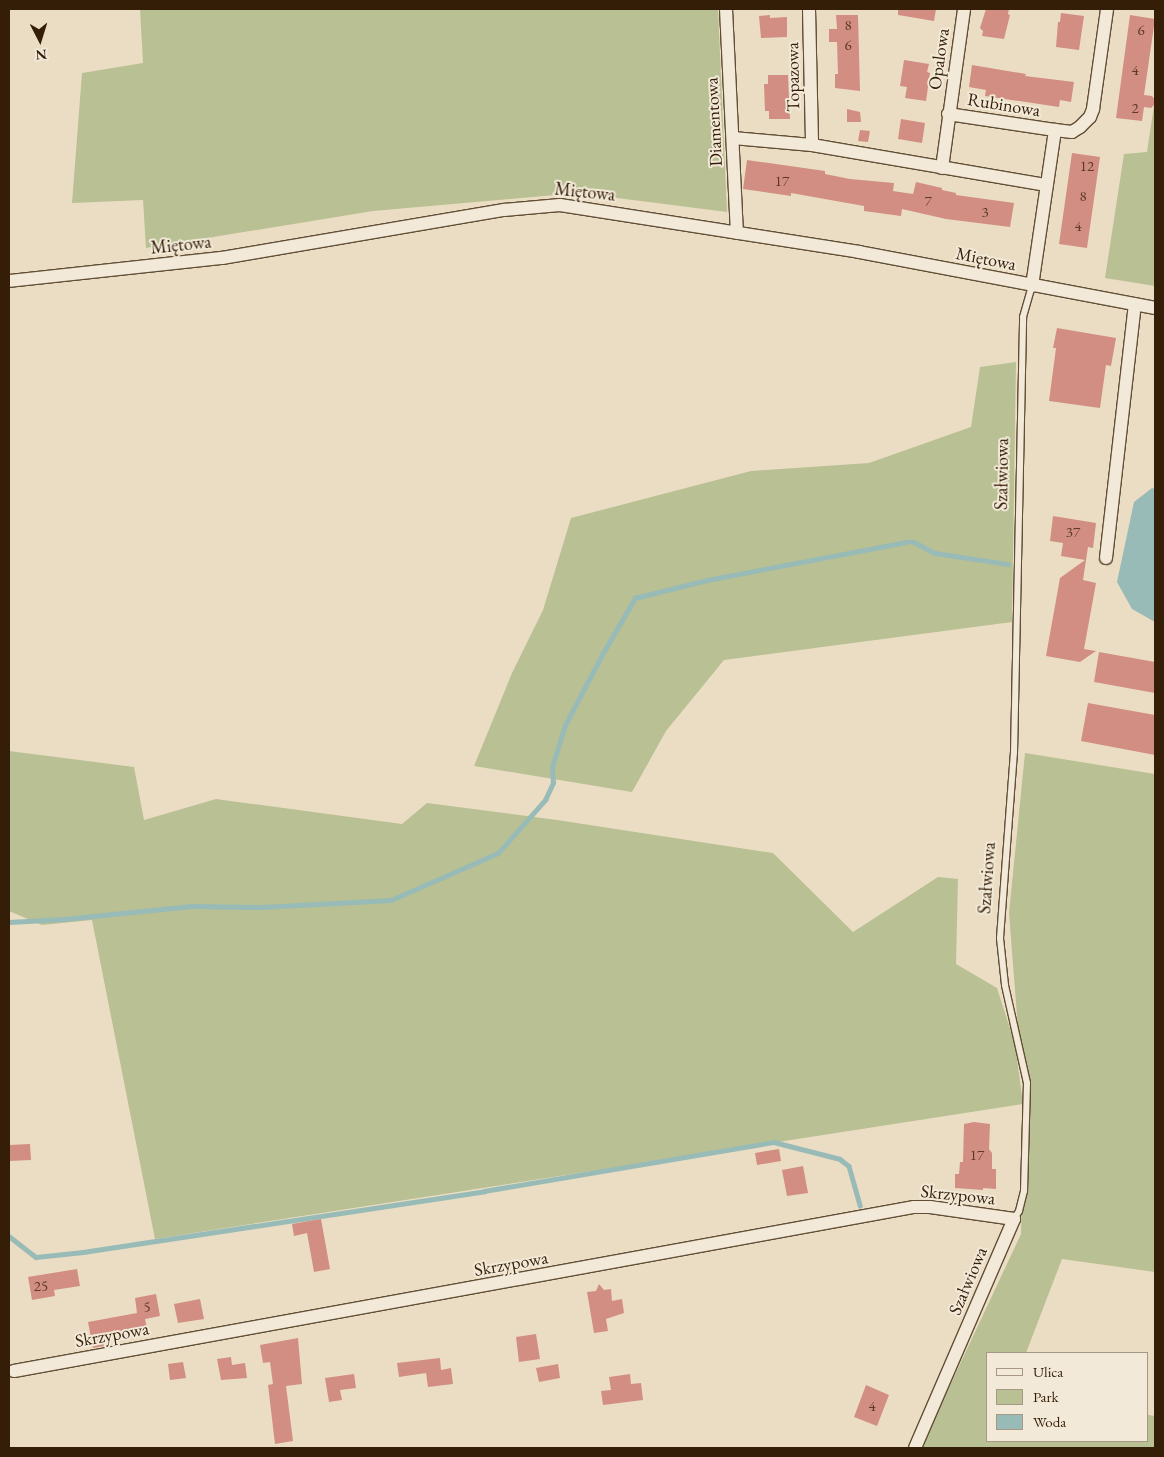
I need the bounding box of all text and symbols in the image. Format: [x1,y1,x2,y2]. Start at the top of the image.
north arrow [15,15,65,65]
house number: 8 [844,16,852,34]
house number: 6 [1137,21,1145,39]
street label: Opalowa [924,27,954,91]
house number: 6 [844,36,852,54]
street label: Topazowa [782,42,804,112]
text: N [35,45,48,64]
house number: 4 [1131,61,1139,79]
street label: Diamentowa [701,77,727,167]
street label: Rubinowa [966,89,1042,121]
house number: 2 [1131,99,1139,117]
house number: 12 [1080,157,1094,175]
house number: 17 [775,172,789,190]
street label: Miętowa [554,178,616,206]
house number: 8 [1079,187,1087,205]
house number: 7 [924,192,932,210]
house number: 3 [981,203,989,221]
house number: 4 [1074,217,1082,235]
street label: Miętowa [150,231,212,259]
street label: Miętowa [954,243,1018,275]
street label: Szałwiowa [991,438,1013,510]
house number: 37 [1066,523,1080,541]
street label: Szałwiowa [974,841,1000,915]
house number: 17 [970,1146,984,1164]
street label: Skrzypowa [920,1180,996,1210]
street label: Szałwiowa [944,1244,992,1318]
street label: Skrzypowa [472,1247,550,1281]
house number: 25 [34,1277,48,1295]
house number: 5 [143,1298,151,1316]
street label: Skrzypowa [73,1318,151,1352]
legend [986,1352,1149,1442]
text: Ulica [1033,1362,1063,1381]
text: Park [1033,1387,1059,1406]
house number: 4 [868,1397,876,1415]
text: Woda [1033,1412,1066,1431]

